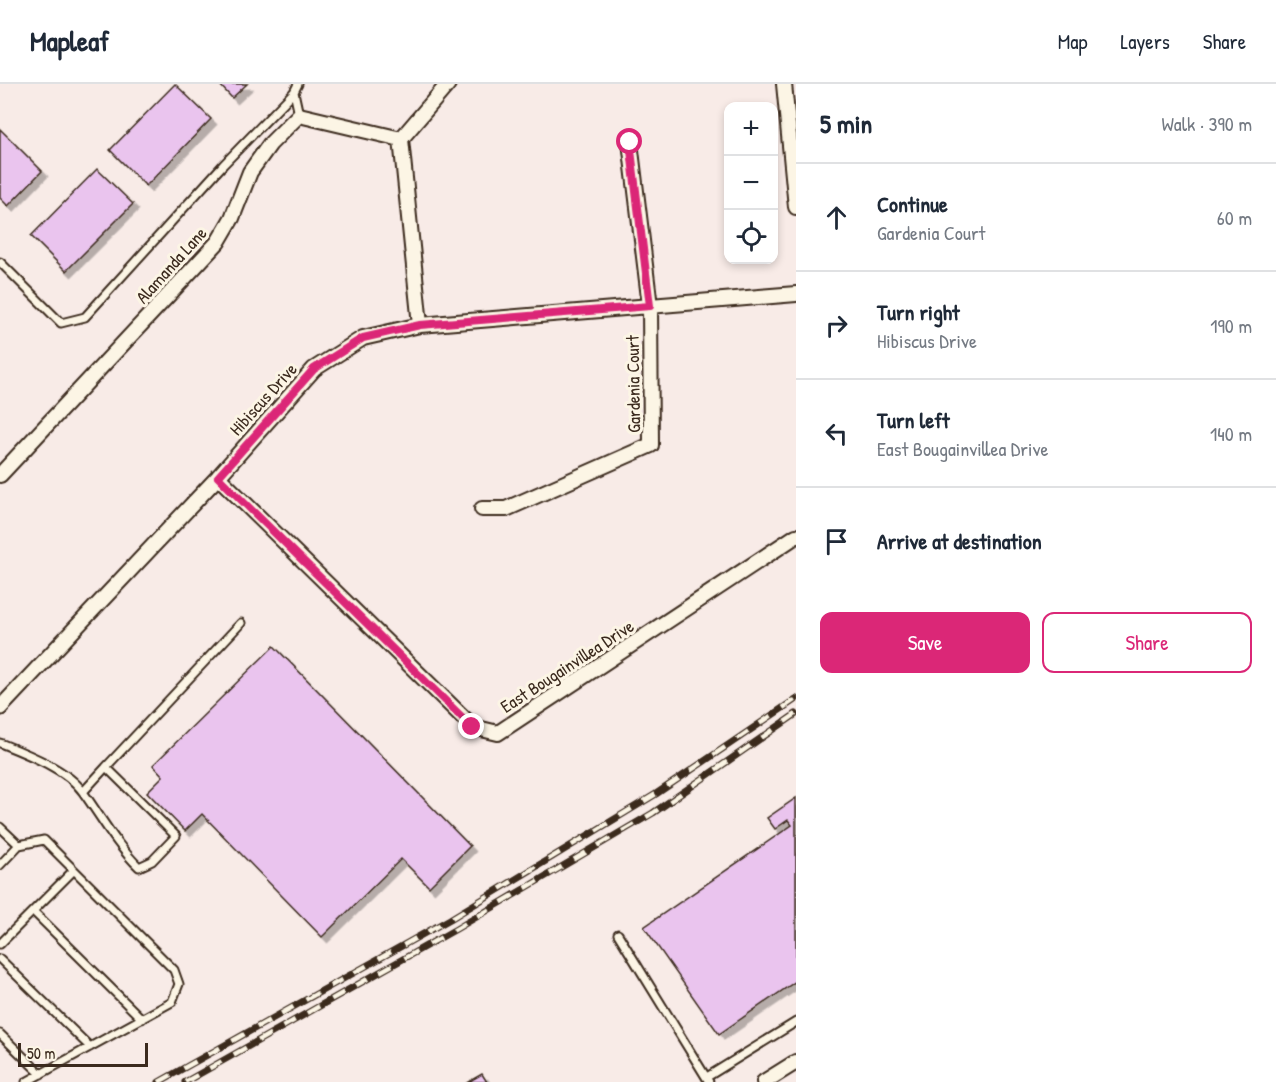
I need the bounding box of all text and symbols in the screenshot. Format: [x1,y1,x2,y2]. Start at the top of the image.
text: Mapleaf [30,22,109,60]
text: Map [1058,27,1087,56]
text: Layers [1120,27,1170,56]
text: Share [1203,27,1246,56]
map controls [724,102,778,264]
button: + [724,102,778,156]
text: 5 min [820,106,872,141]
text: Walk · 390 m [1162,110,1252,137]
route start [616,128,642,154]
button: − [724,156,778,210]
text: Continue [877,189,948,219]
icon: ahead [820,201,853,234]
text: 60 m [1217,204,1252,231]
button: locate [724,210,778,264]
text: Gardenia Court [877,219,985,246]
street label: Alamanda Lane [130,221,212,309]
text: Turn right [877,297,960,327]
icon: right [820,309,853,342]
text: 190 m [1210,312,1252,339]
text: Hibiscus Drive [877,327,977,354]
street label: Gardenia Court [620,334,646,433]
street label: Hibiscus Drive [224,357,302,441]
text: Turn left [877,405,950,435]
icon: left [820,417,853,450]
text: 140 m [1210,420,1252,447]
text: East Bougainvillea Drive [877,435,1048,462]
icon: arrive [820,525,853,558]
text: Arrive at destination [877,526,1042,556]
button: Save [820,612,1030,673]
button: Share [1042,612,1252,673]
street label: East Bougainvillea Drive [495,613,639,719]
route end [458,713,484,739]
scale bar [18,1040,148,1068]
text: 50 m [27,1042,56,1064]

